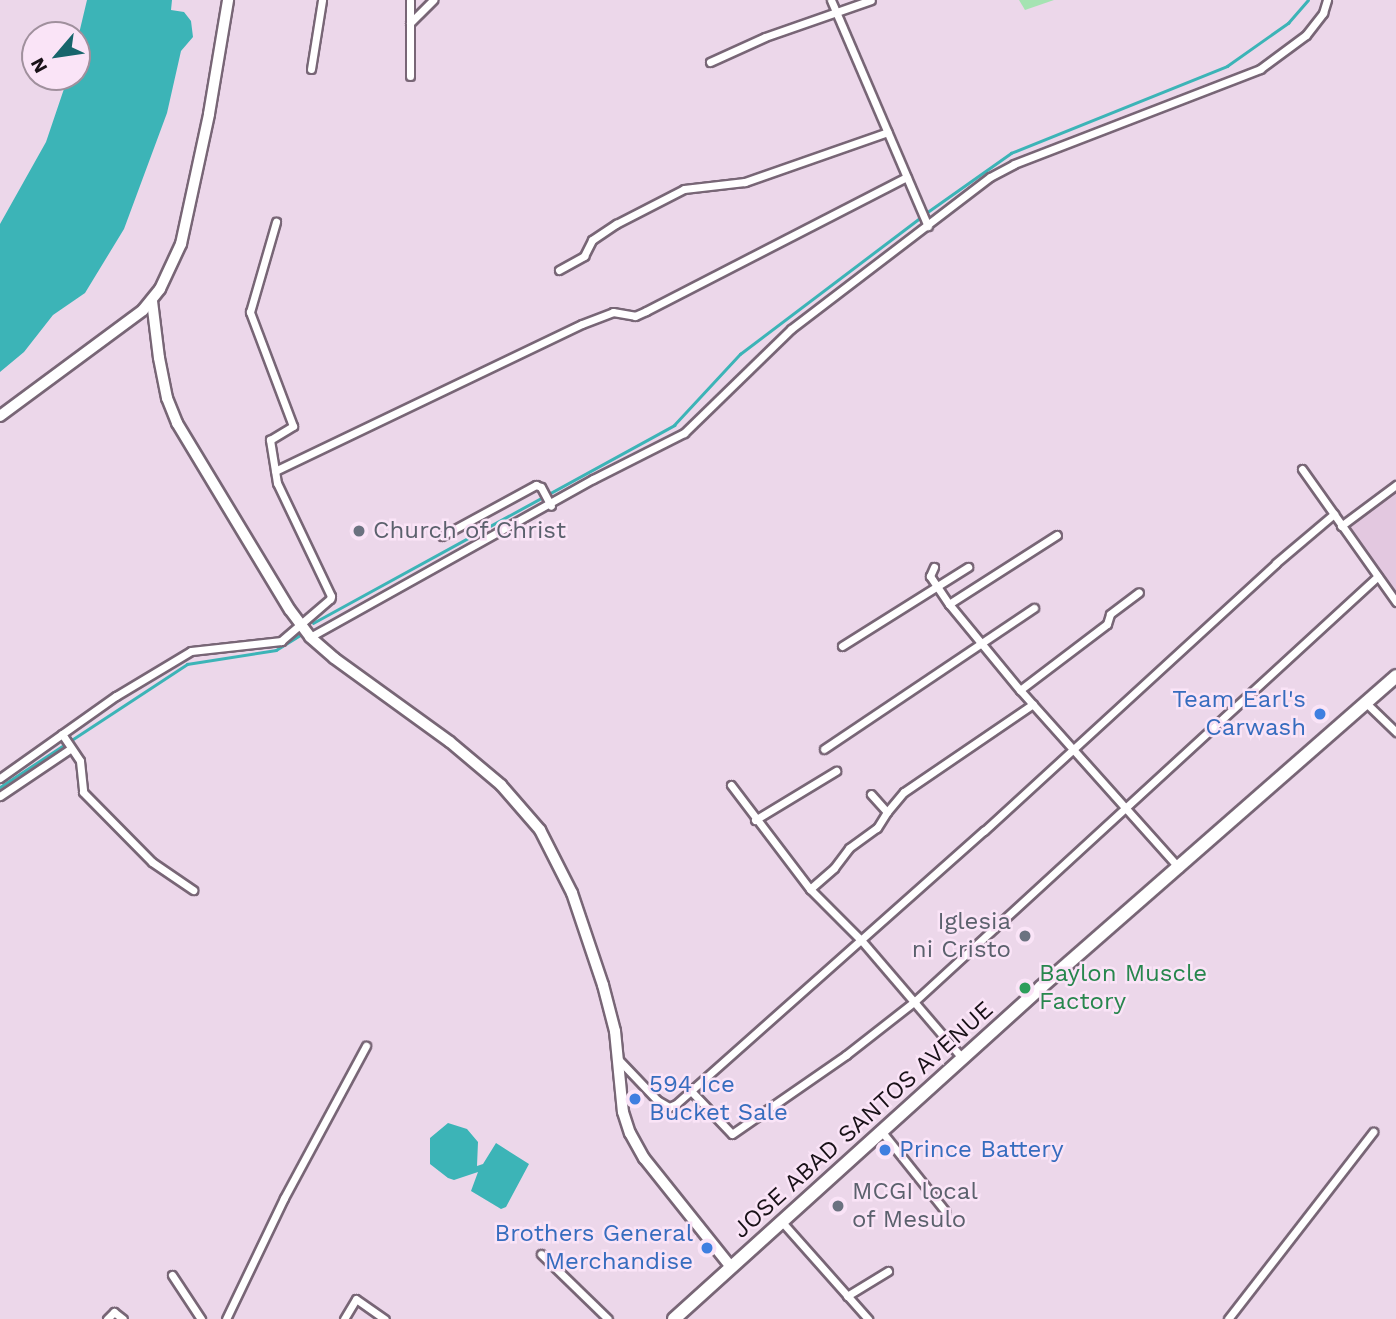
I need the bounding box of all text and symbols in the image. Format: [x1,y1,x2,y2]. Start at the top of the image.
north arrow [21,21,91,91]
text: N [25,54,52,77]
place label: Church of Christ [373,517,567,545]
marker: Church of Christ [351,523,367,539]
place label: Team Earl's Carwash [1172,686,1306,742]
marker: Team Earl's Carwash [1312,706,1328,722]
place label: Iglesia ni Cristo [912,908,1011,964]
marker: Iglesia ni Cristo [1017,928,1033,944]
place label: Baylon Muscle Factory [1039,960,1207,1016]
marker: Baylon Muscle Factory [1017,980,1033,996]
street label: JOSE ABAD SANTOS AVENUE [726,995,1000,1245]
place label: 594 Ice Bucket Sale [649,1071,788,1127]
marker: 594 Ice Bucket Sale [627,1091,643,1107]
place label: Prince Battery [899,1136,1064,1164]
marker: Prince Battery [877,1142,893,1158]
place label: MCGI local of Mesulo [852,1178,978,1234]
marker: MCGI local of Mesulo [830,1198,846,1214]
place label: Brothers General Merchandise [495,1220,693,1276]
marker: Brothers General Merchandise [699,1240,715,1256]

